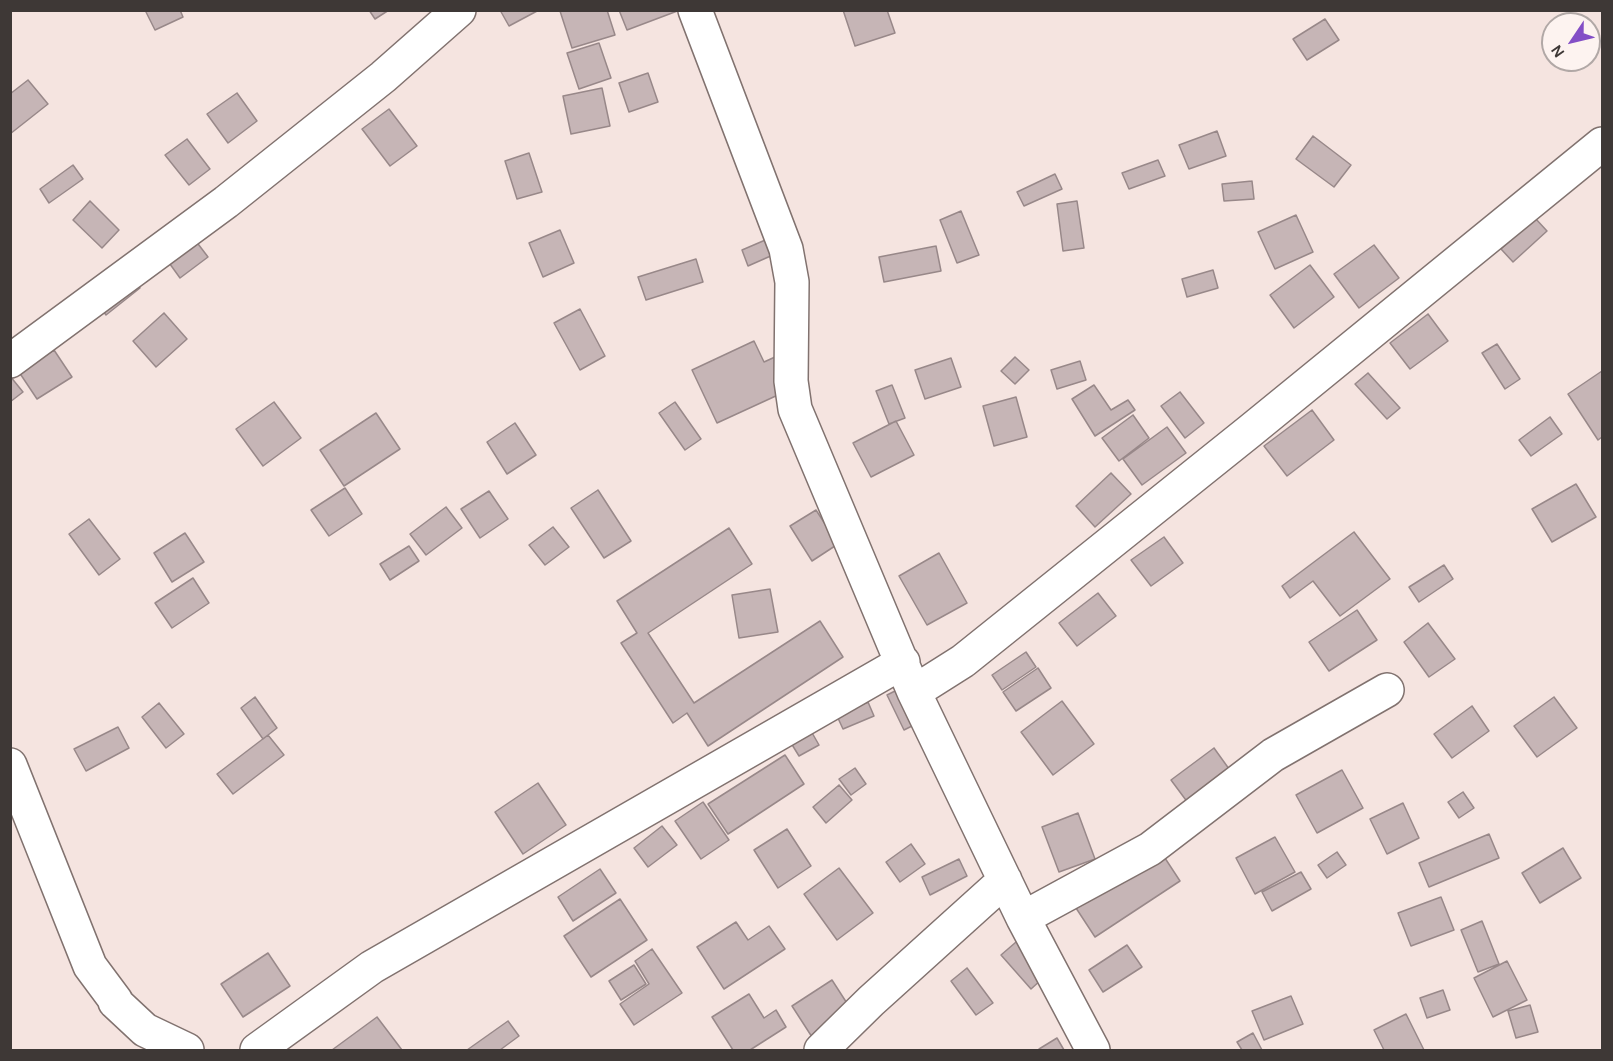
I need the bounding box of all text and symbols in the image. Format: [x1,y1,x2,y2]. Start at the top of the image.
north arrow [1541,12,1601,72]
text: N [1546,41,1569,62]

